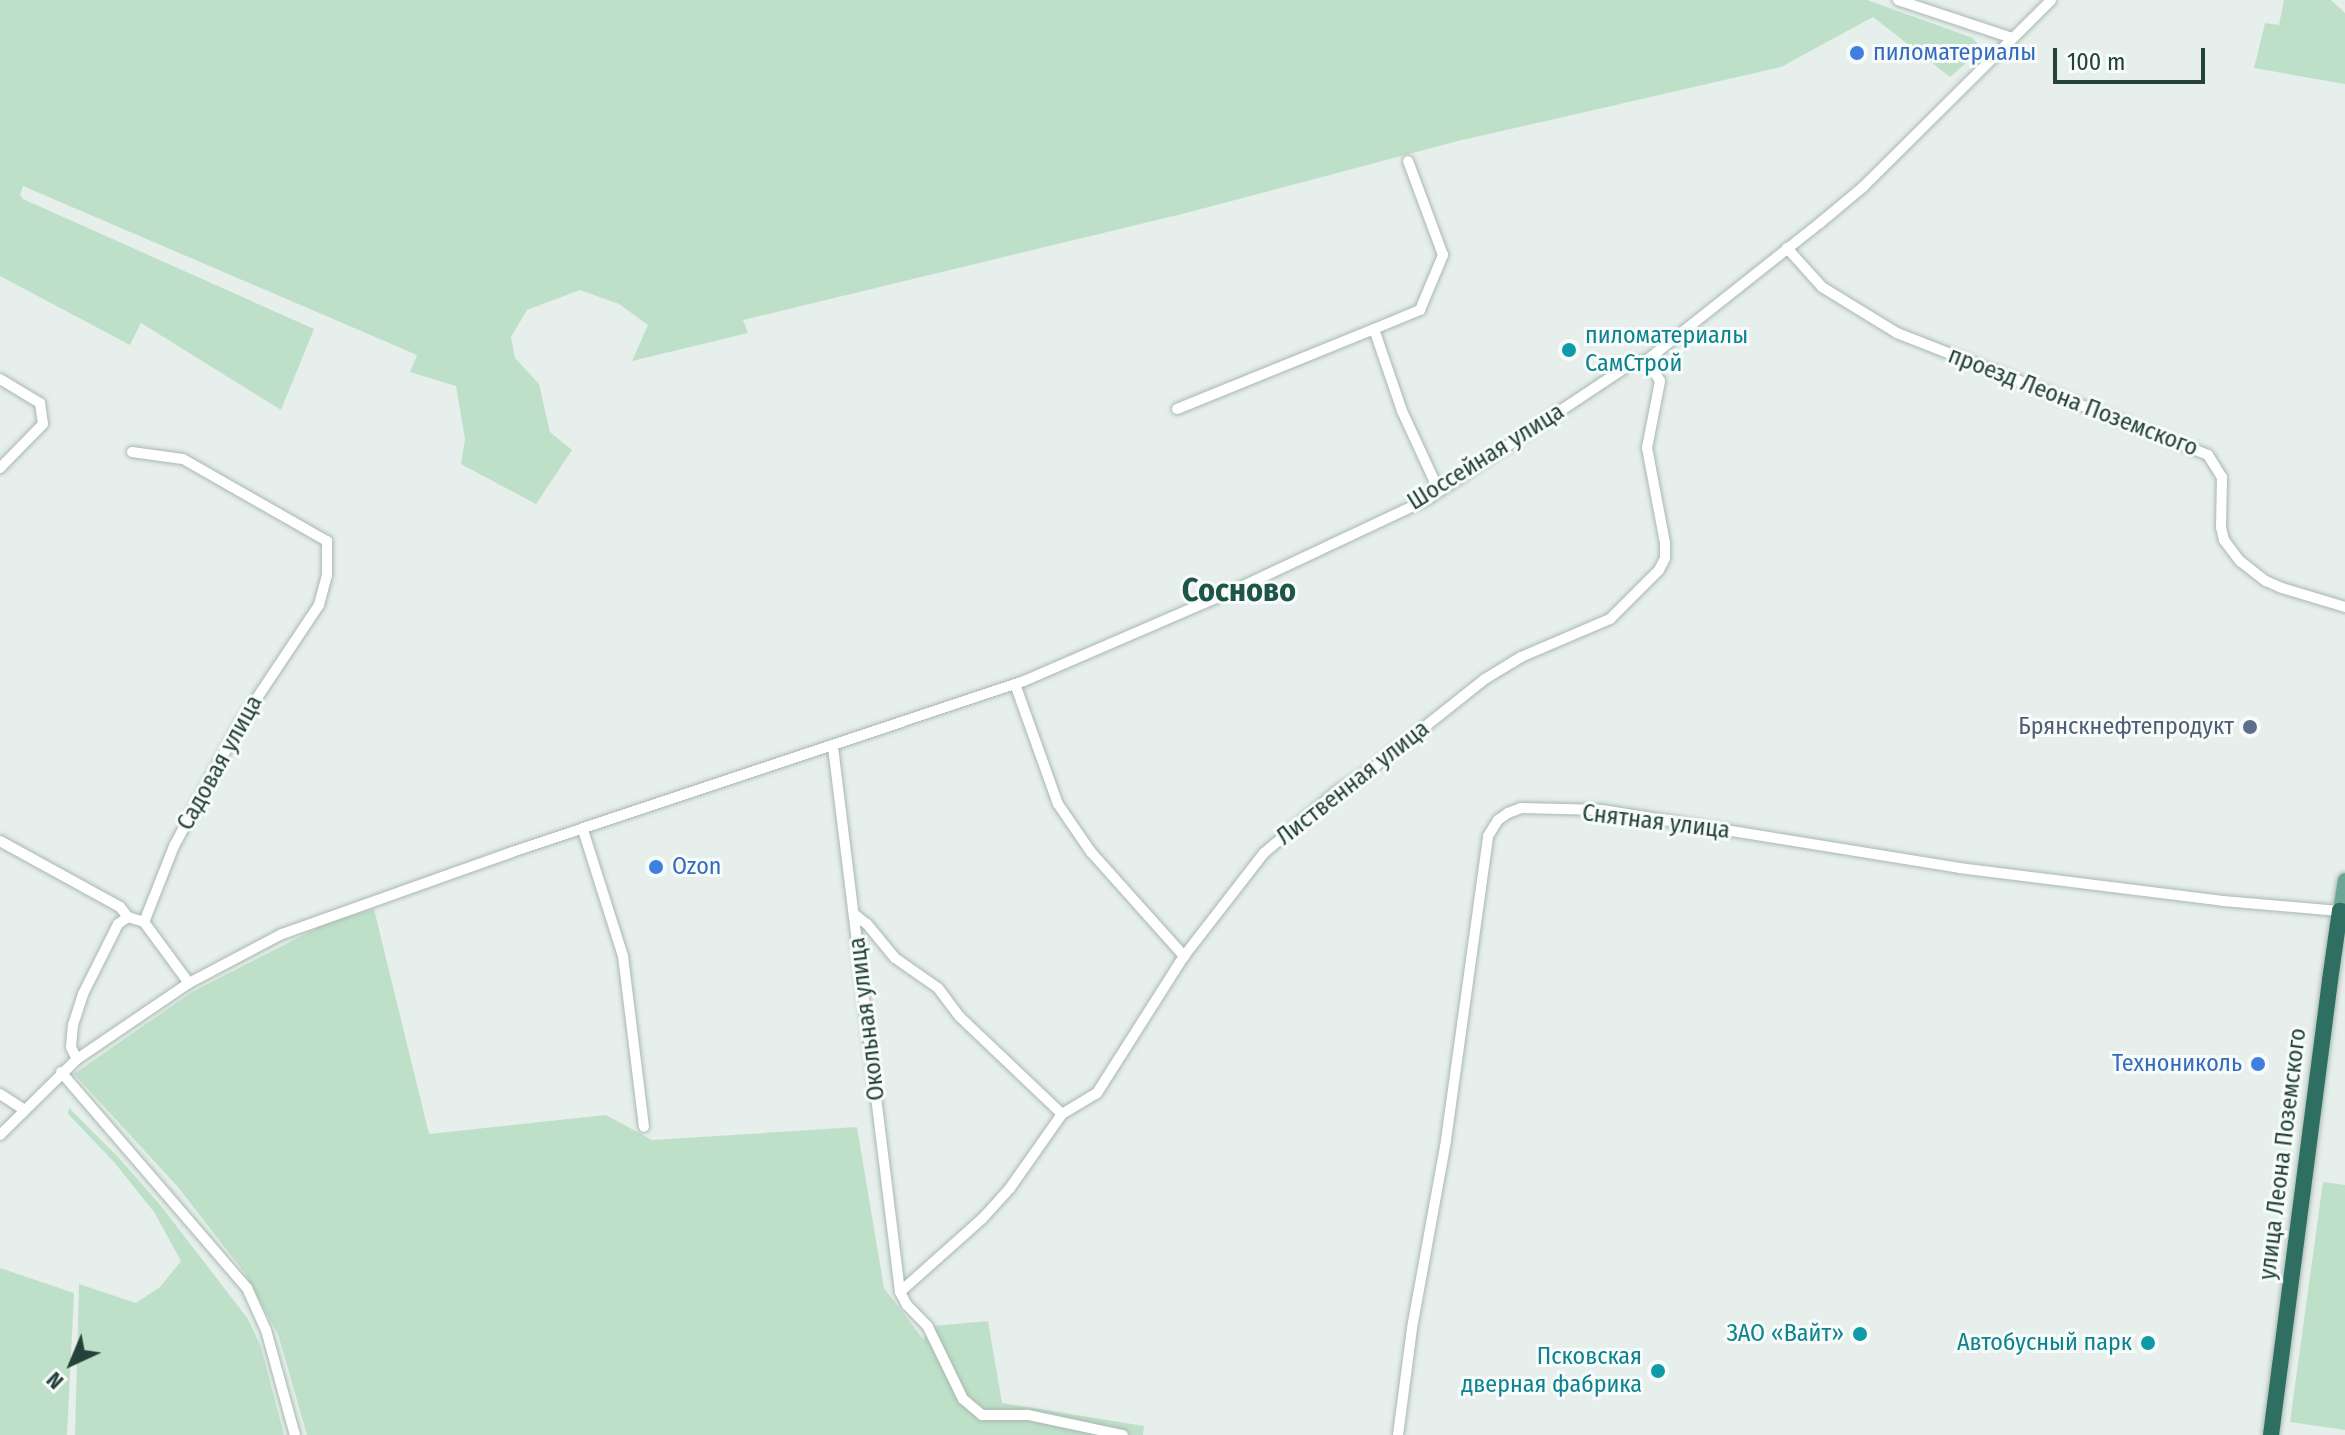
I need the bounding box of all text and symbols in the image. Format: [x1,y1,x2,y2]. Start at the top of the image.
scale bar [2057,32,2209,82]
place label: пиломатериалы [1873,39,2036,67]
marker: пиломатериалы [1848,44,1866,62]
text: 100 m [2067,48,2125,76]
place label: пиломатериалы СамСтрой [1585,322,1748,378]
marker: пиломатериалы СамСтрой [1560,341,1578,359]
street label: проезд Леона Поземского [1944,341,2202,463]
street label: Шоссейная улица [1402,397,1570,517]
district label: Сосново [1182,571,1296,609]
street label: Садовая улица [171,691,269,835]
place label: Брянскнефтепродукт [2018,713,2234,741]
street label: Лиственная улица [1271,714,1435,852]
marker: Брянскнефтепродукт [2241,718,2259,736]
street label: Снятная улица [1581,799,1731,845]
place label: Ozon [672,853,721,881]
marker: Ozon [647,858,665,876]
street label: Окольная улица [843,936,891,1102]
street label: улица Леона Поземского [2253,1027,2313,1281]
place label: Технониколь [2112,1050,2242,1078]
marker: Технониколь [2249,1055,2267,1073]
place label: ЗАО «Вайт» [1726,1320,1844,1348]
north arrow [32,1323,112,1403]
marker: ЗАО «Вайт» [1851,1325,1869,1343]
place label: Автобусный парк [1957,1329,2132,1357]
marker: Автобусный парк [2139,1334,2157,1352]
place label: Псковская дверная фабрика [1461,1343,1642,1399]
marker: Псковская дверная фабрика [1649,1362,1667,1380]
text: N [41,1366,69,1395]

